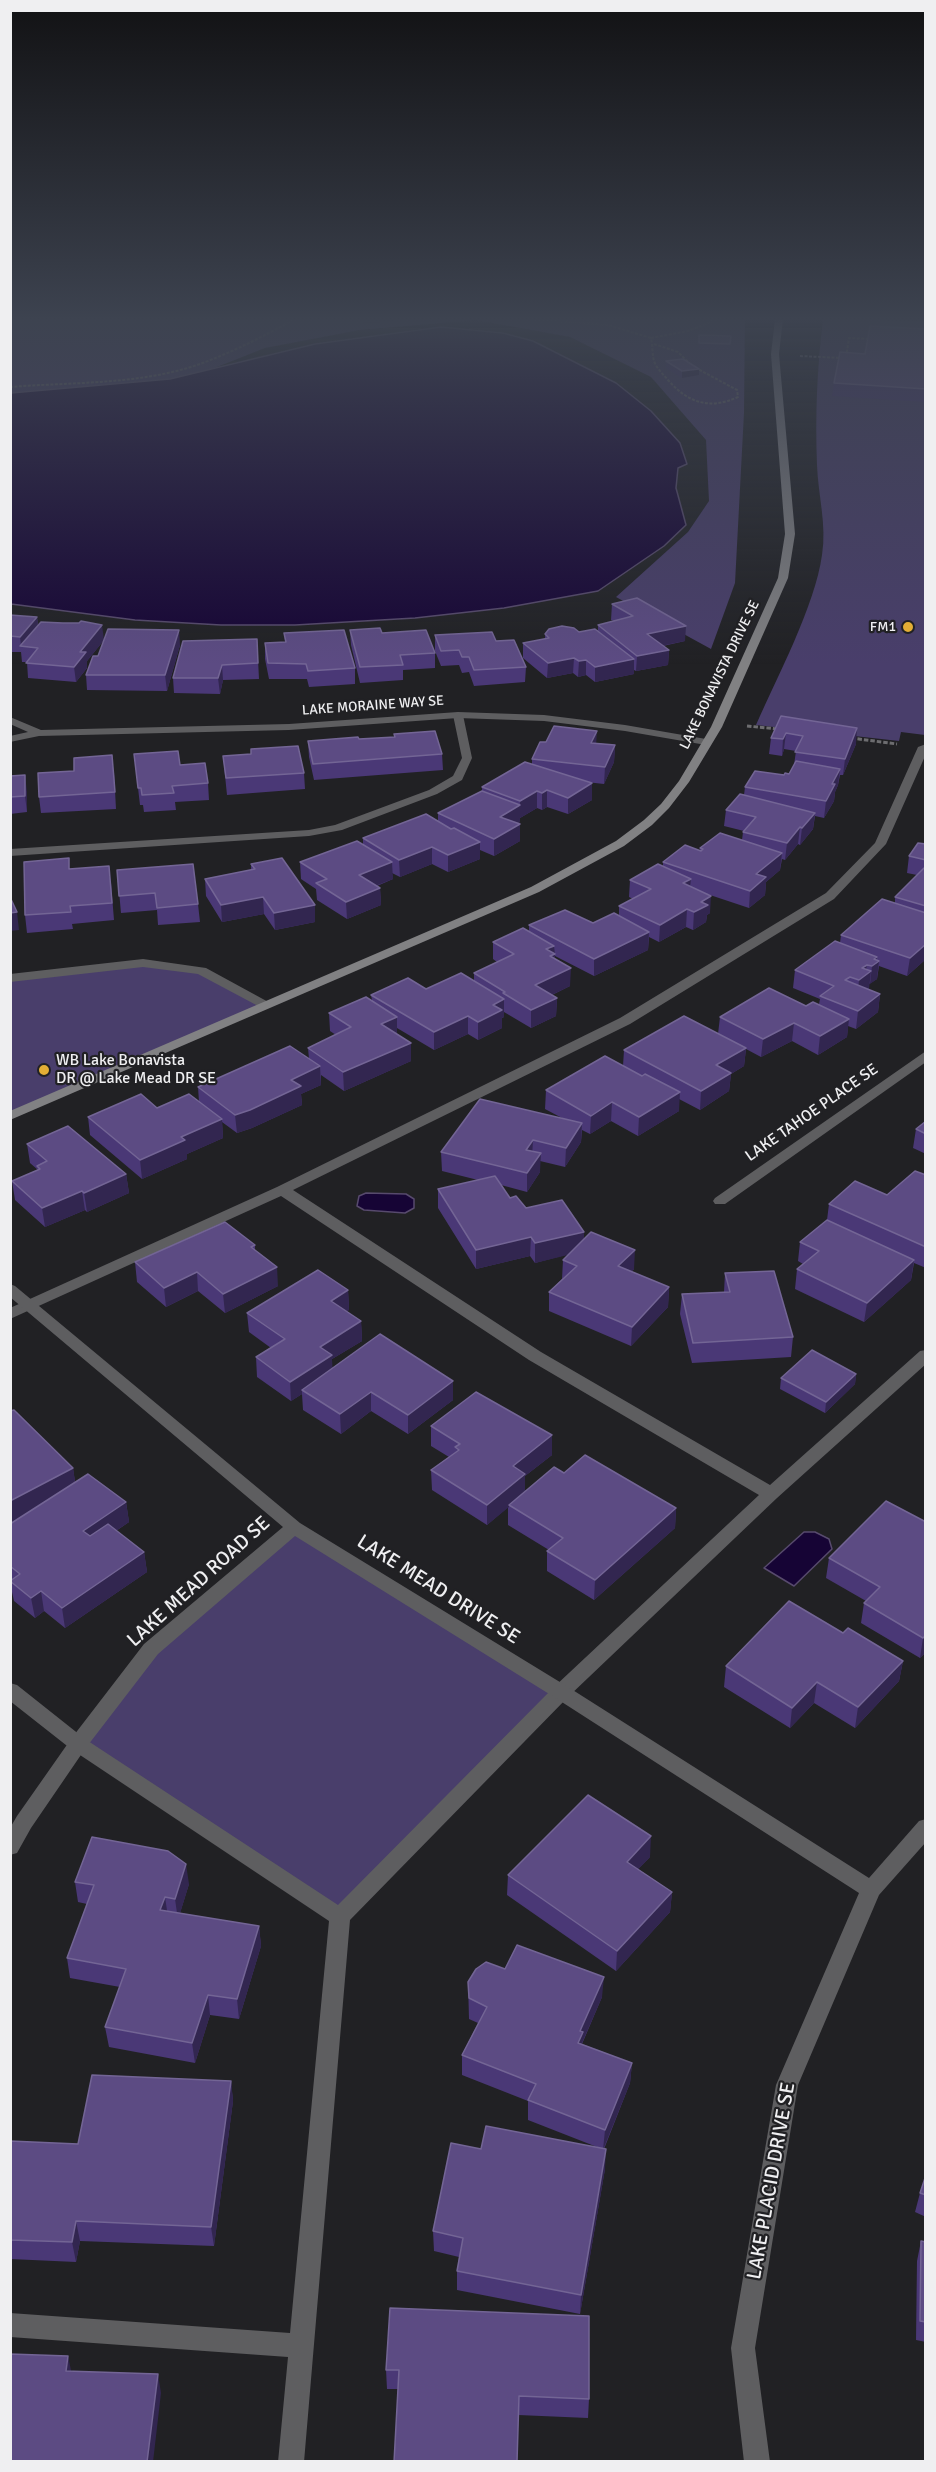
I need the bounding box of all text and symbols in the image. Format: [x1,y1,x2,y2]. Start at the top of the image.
street label: LAKE BONAVISTA DRIVE SE [677,598,763,752]
place label: FM1 [870,619,896,635]
marker: FM1 [901,620,915,634]
street label: LAKE MORAINE WAY SE [301,693,445,719]
place label: WB Lake Bonavista DR @ Lake Mead DR SE [56,1051,216,1089]
street label: LAKE TAHOE PLACE SE [742,1060,882,1166]
marker: WB Lake Bonavista DR @ Lake Mead DR SE [37,1063,51,1077]
street label: LAKE MEAD ROAD SE [123,1512,275,1652]
street label: LAKE MEAD DRIVE SE [352,1530,524,1650]
street label: LAKE PLACID DRIVE SE [743,2081,801,2281]

